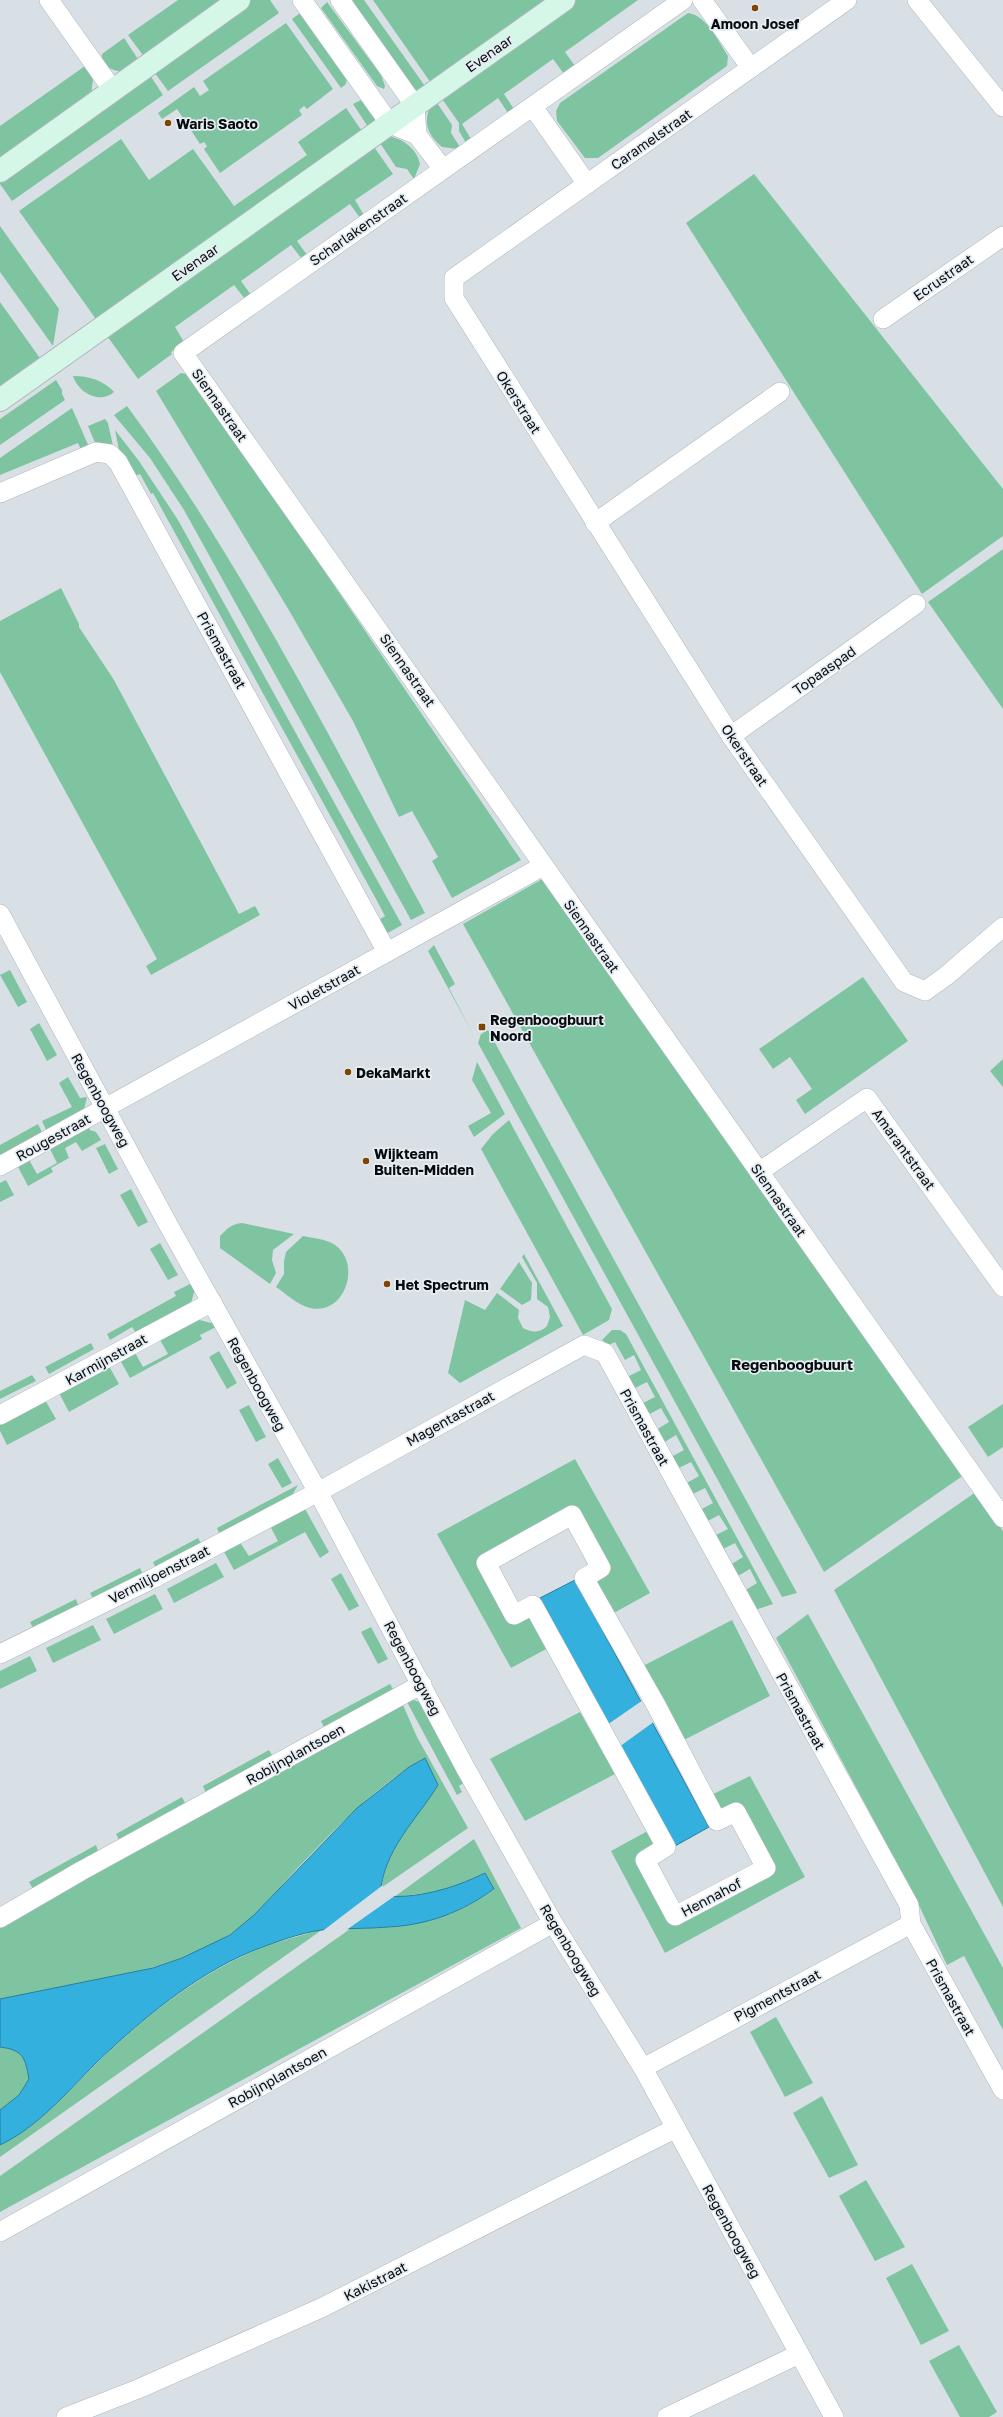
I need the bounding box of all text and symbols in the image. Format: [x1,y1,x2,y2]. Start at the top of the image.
marker: Amoon Josef [750,3,760,13]
place label: Amoon Josef [711,15,800,32]
street label: Evenaar [462,30,516,75]
street label: Caramelstraat [607,105,695,173]
place label: Waris Saoto [176,115,258,132]
marker: Waris Saoto [163,118,173,128]
street label: Scharlakenstraat [306,189,410,269]
street label: Evenaar [168,239,222,284]
street label: Ecrustraat [910,250,976,304]
street label: Siennastraat [188,365,252,445]
street label: Okerstraat [493,367,545,437]
street label: Prismastraat [194,608,250,692]
street label: Siennastraat [376,630,440,710]
street label: Topaaspad [789,642,859,698]
street label: Okerstraat [718,721,772,789]
street label: Siennastraat [560,896,624,976]
street label: Violetstraat [285,960,363,1014]
place label: Regenboogbuurt Noord [490,1011,604,1044]
marker: Regenboogbuurt Noord [477,1022,487,1032]
street label: Regenboogweg [68,1050,134,1150]
place label: DekaMarkt [356,1064,431,1081]
marker: DekaMarkt [343,1067,353,1077]
street label: Amarantstraat [869,1105,939,1193]
street label: Rougestraat [13,1110,93,1164]
place label: Wijkteam Buiten-Midden [374,1145,474,1178]
marker: Wijkteam Buiten-Midden [361,1156,371,1166]
street label: Siennastraat [747,1160,811,1240]
place label: Het Spectrum [395,1276,489,1293]
marker: Het Spectrum [382,1279,392,1289]
street label: Karmijnstraat [62,1330,150,1388]
street label: Regenboogweg [224,1334,290,1434]
district label: Regenboogbuurt [731,1355,853,1373]
street label: Prismastraat [617,1385,673,1469]
street label: Magentastraat [403,1387,497,1449]
street label: Vermiljoenstraat [106,1541,212,1607]
street label: Regenboogweg [381,1618,445,1718]
street label: Prismastraat [773,1669,829,1753]
street label: Robijnplantsoen [243,1720,347,1788]
street label: Hennahof [678,1874,744,1920]
street label: Regenboogweg [537,1901,605,1999]
street label: Prismastraat [923,1955,979,2039]
street label: Pigmentstraat [731,1965,823,2025]
street label: Robijnplantsoen [225,2043,329,2111]
street label: Regenboogweg [699,2181,765,2281]
street label: Kakistraat [341,2258,409,2304]

